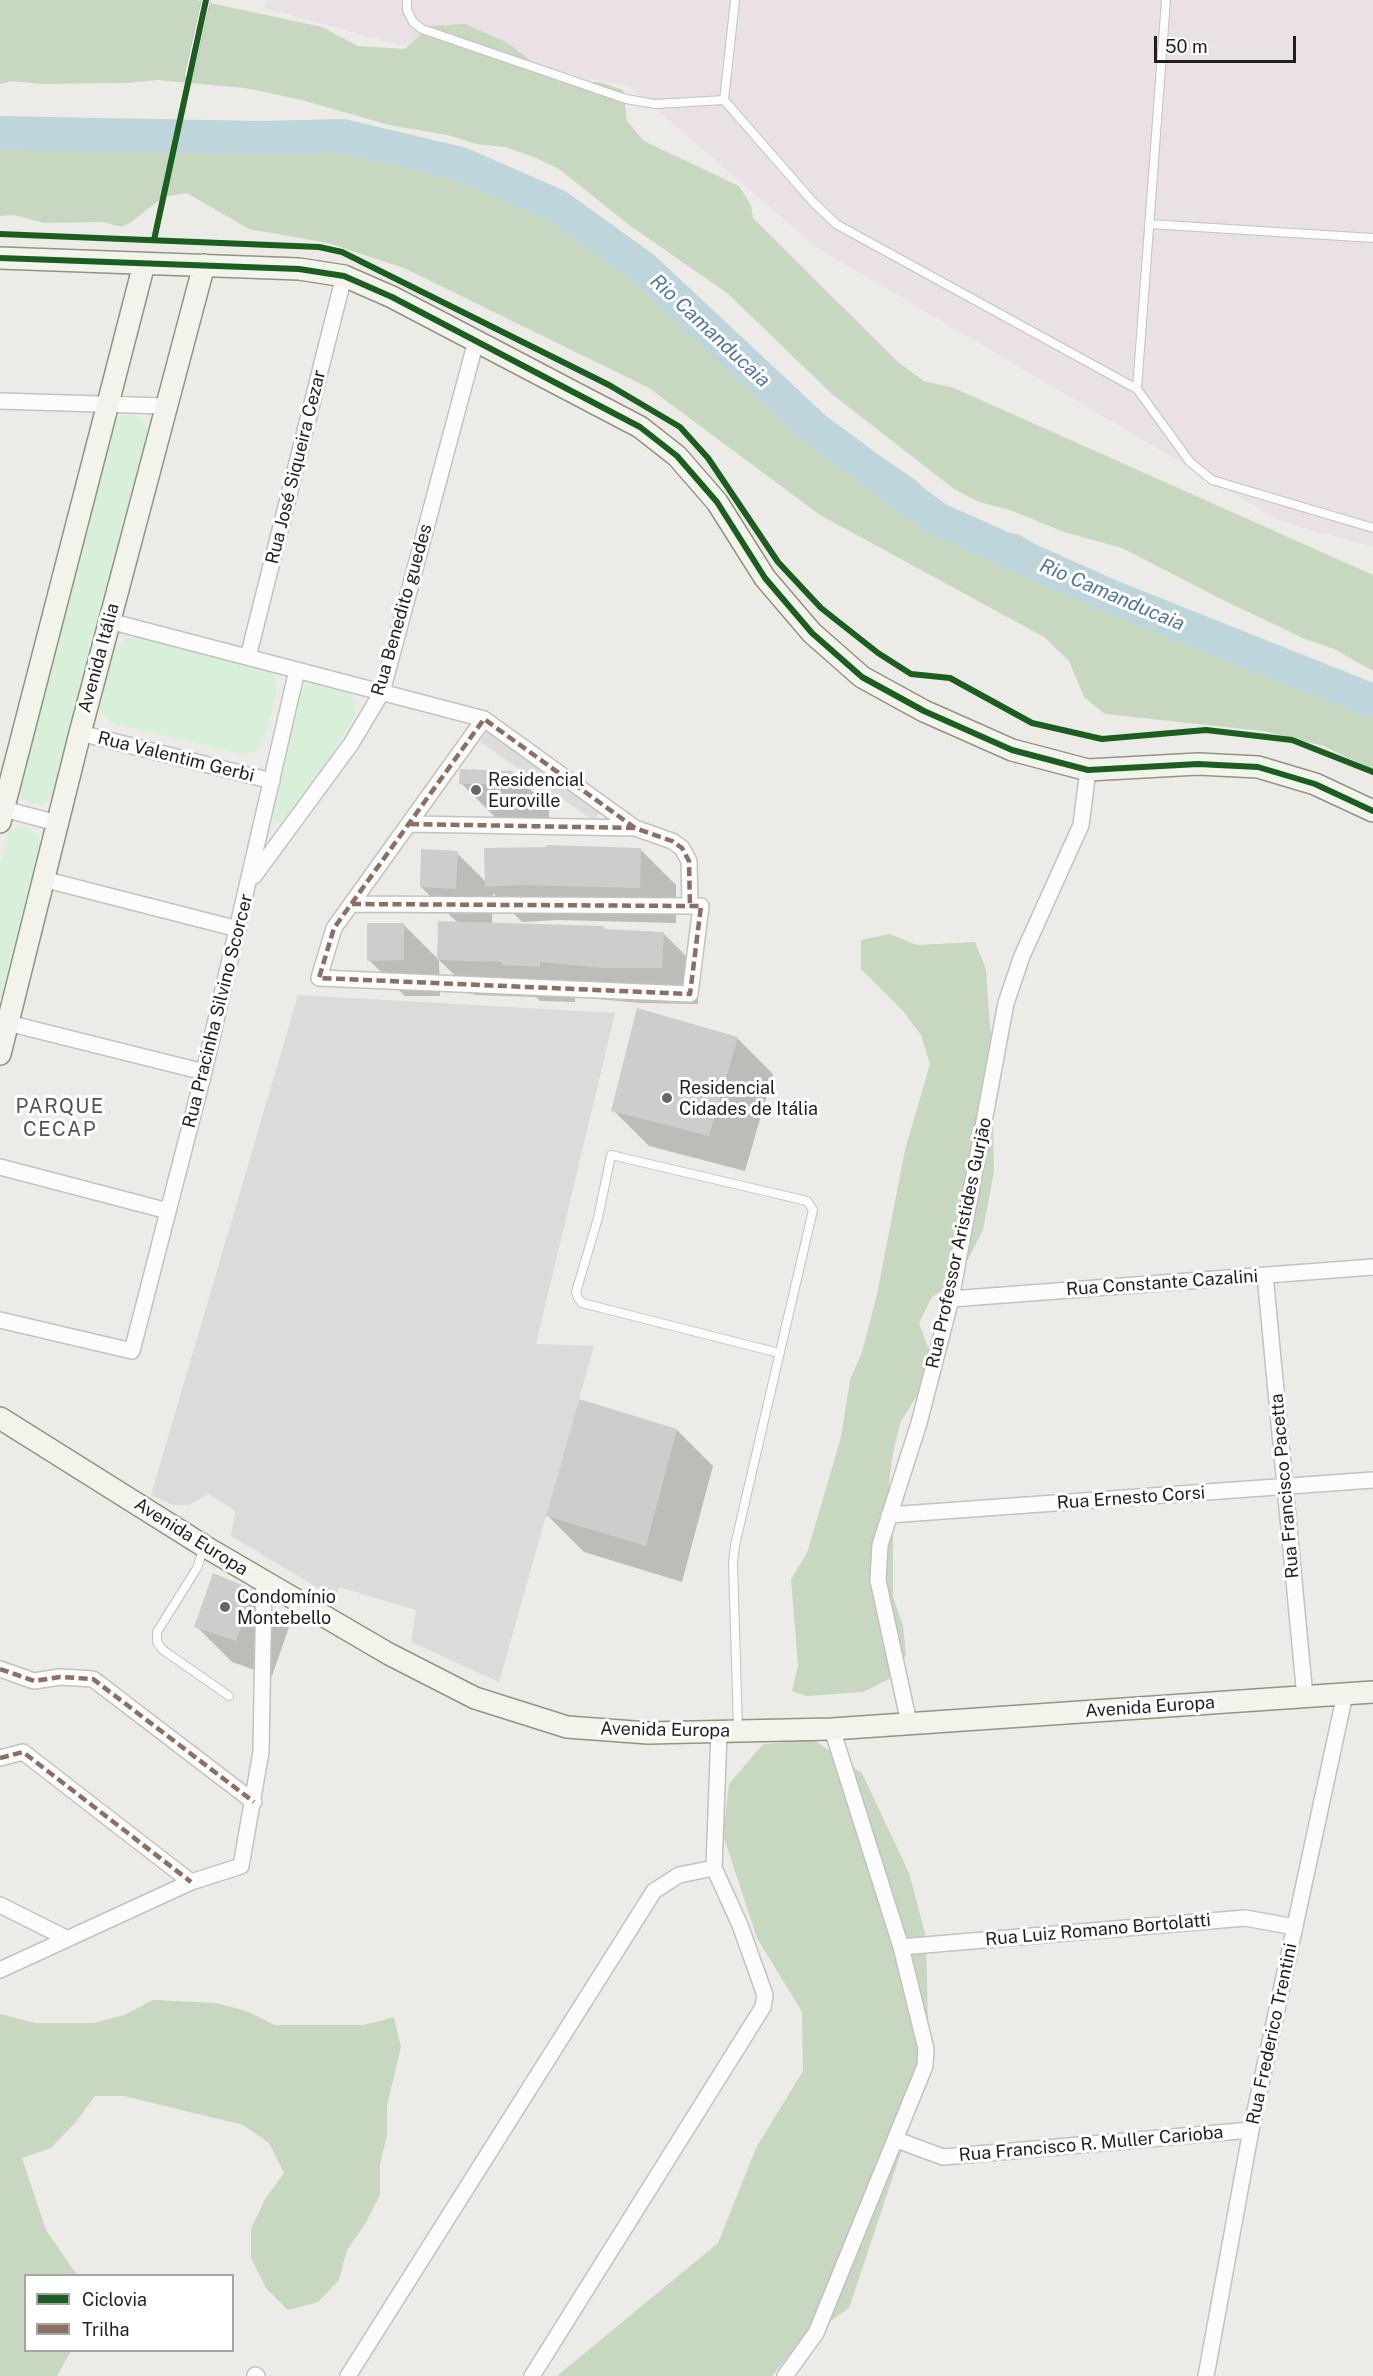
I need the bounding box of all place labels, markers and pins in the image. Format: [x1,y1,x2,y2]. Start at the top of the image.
place label: Residencial Euroville [488,769,584,812]
marker: Residencial Euroville [469,783,483,797]
place label: Residencial Cidades de Itália [679,1077,818,1120]
marker: Residencial Cidades de Itália [660,1091,674,1105]
place label: Condomínio Montebello [237,1586,336,1628]
marker: Condomínio Montebello [218,1600,232,1614]

